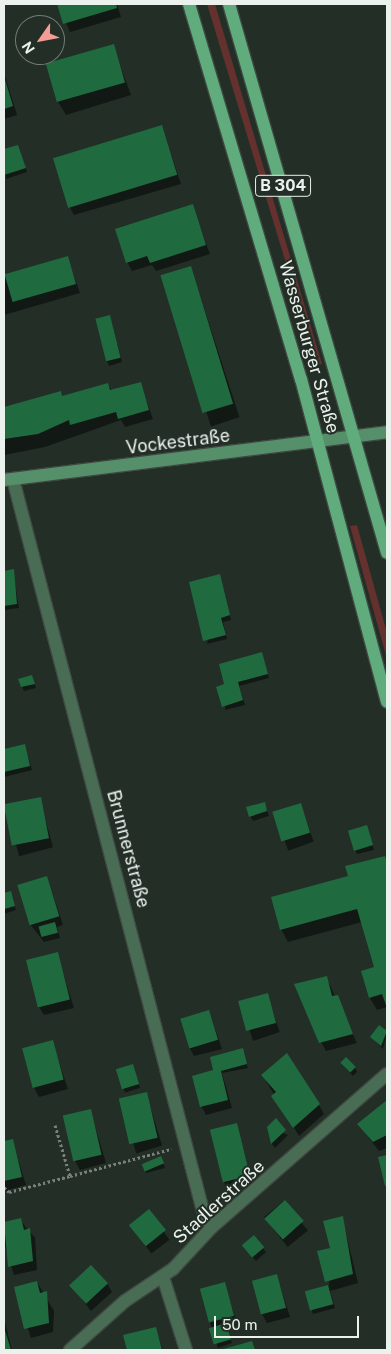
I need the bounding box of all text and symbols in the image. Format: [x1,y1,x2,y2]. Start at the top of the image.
north arrow [15,15,65,65]
text: N [19,39,38,57]
road number: B 304 [254,172,312,200]
street label: Wasserburger Straße [274,258,344,436]
street label: Vockestraße [125,425,231,459]
street label: Brunnerstraße [102,788,154,910]
street label: Stadlerstraße [169,1155,269,1249]
scale bar [216,1306,361,1338]
text: 50 m [222,1316,257,1333]

